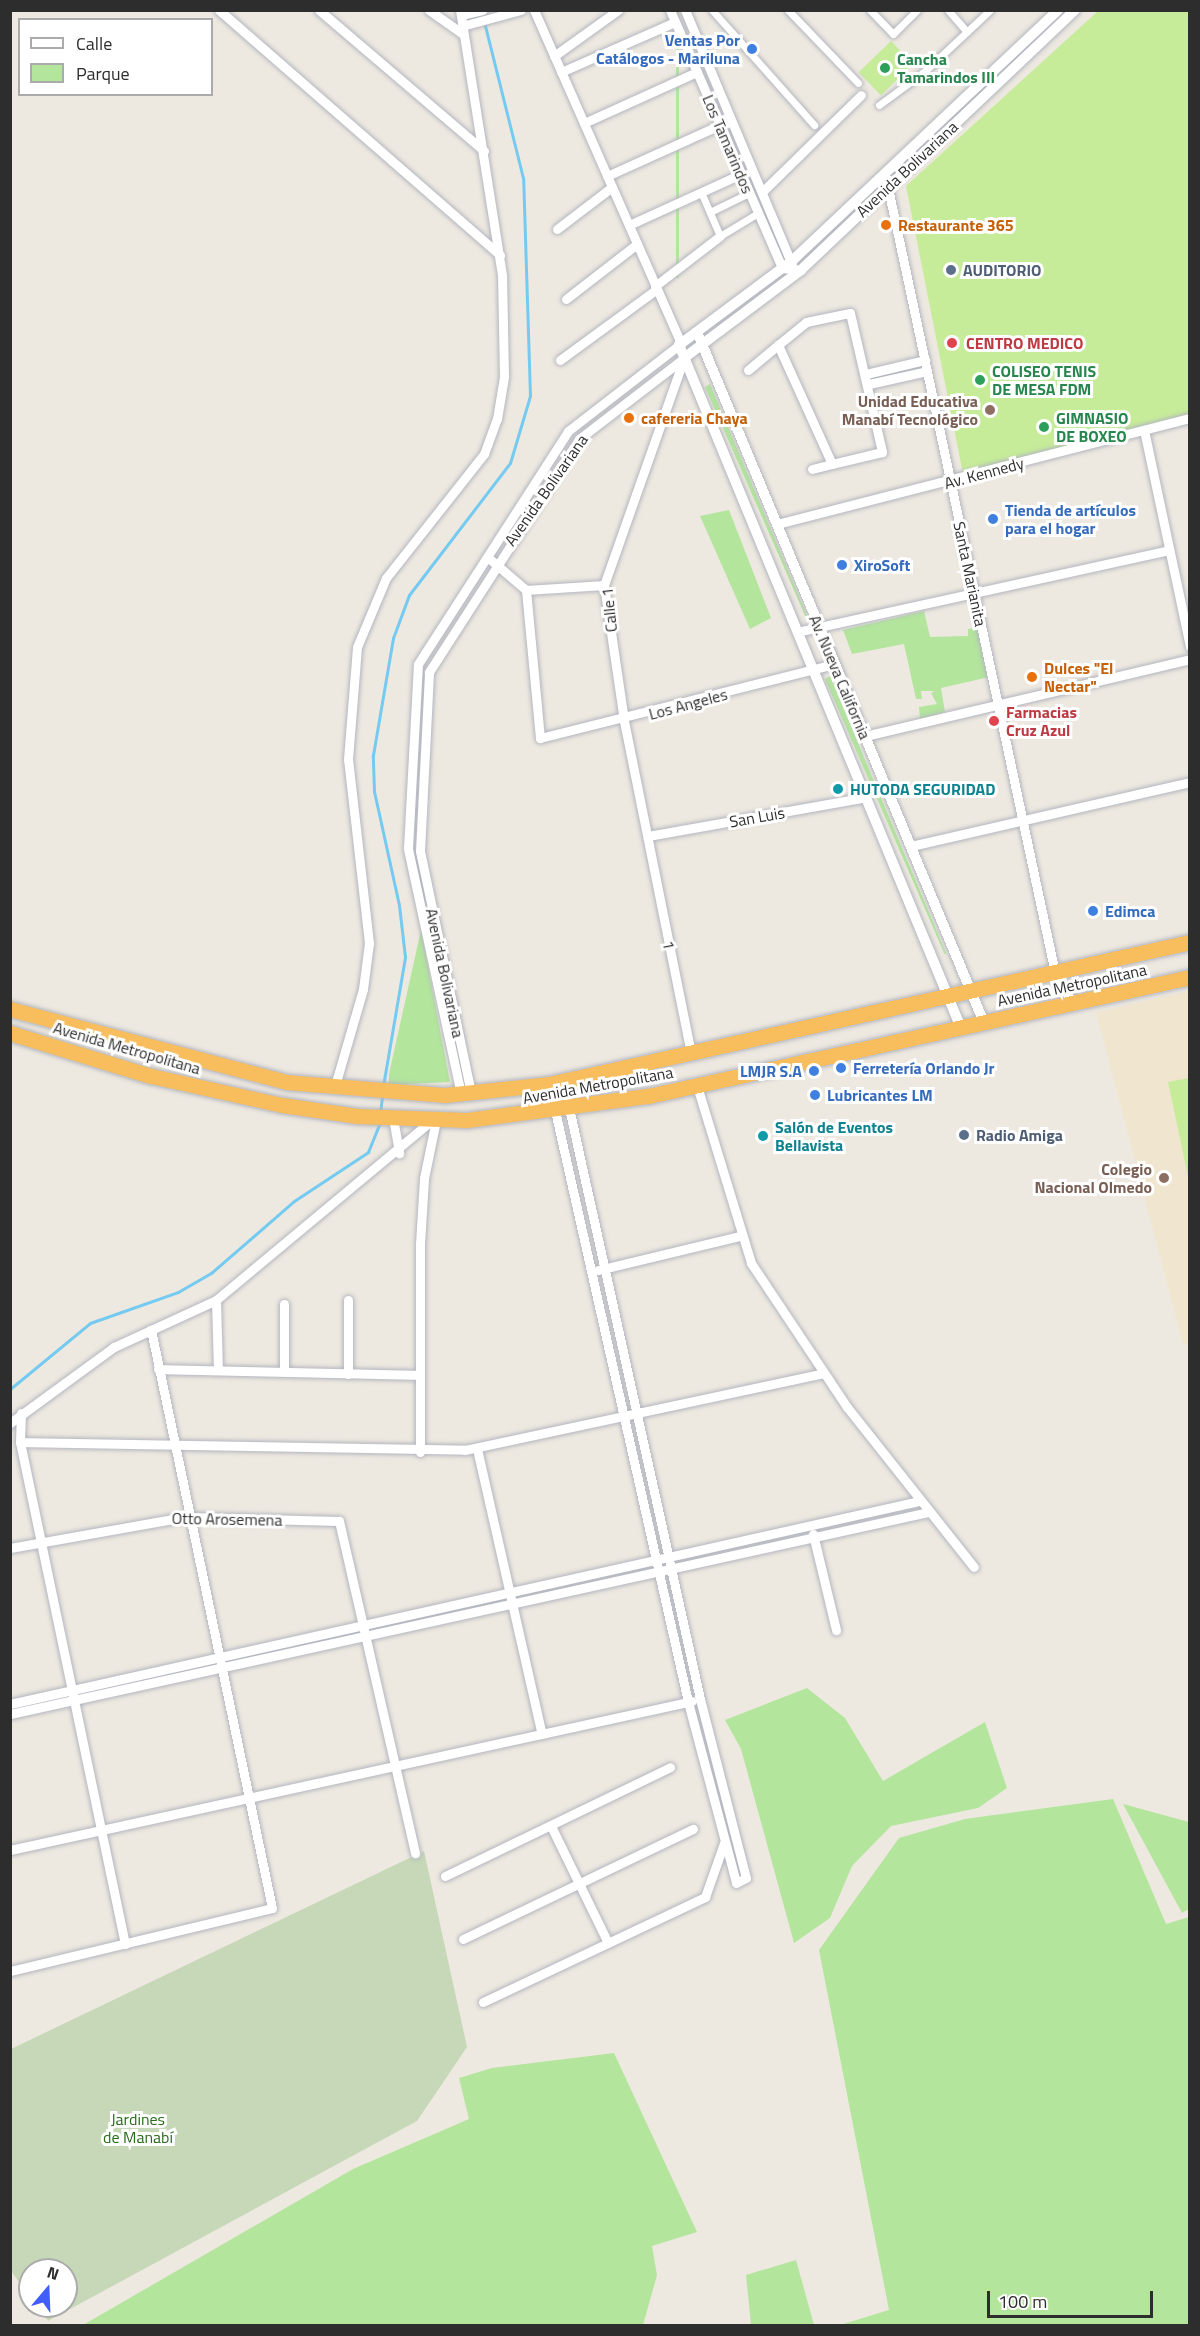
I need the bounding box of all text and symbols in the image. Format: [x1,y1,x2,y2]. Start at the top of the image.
legend [18,18,213,96]
text: Calle [76,30,112,57]
place label: Ventas Por Catálogos - Mariluna [596,30,740,68]
marker: Ventas Por Catálogos - Mariluna [745,42,759,56]
place label: Cancha Tamarindos III [897,49,995,87]
text: Parque [76,60,130,87]
marker: Cancha Tamarindos III [878,61,892,75]
street label: Los Tamarindos [699,92,757,196]
street label: Avenida Bolivariana [852,117,962,221]
place label: Restaurante 365 [898,215,1014,235]
marker: Restaurante 365 [879,218,893,232]
place label: AUDITORIO [963,260,1041,280]
marker: AUDITORIO [944,263,958,277]
place label: CENTRO MEDICO [966,333,1083,353]
marker: CENTRO MEDICO [943,334,961,352]
place label: COLISEO TENIS DE MESA FDM [992,361,1096,399]
marker: COLISEO TENIS DE MESA FDM [973,373,987,387]
place label: Unidad Educativa Manabí Tecnológico [842,391,978,429]
marker: Unidad Educativa Manabí Tecnológico [983,403,997,417]
place label: cafereria Chaya [641,408,748,428]
place label: GIMNASIO DE BOXEO [1056,408,1128,446]
marker: cafereria Chaya [622,411,636,425]
marker: GIMNASIO DE BOXEO [1037,420,1051,434]
street label: Avenida Bolivariana [500,431,592,549]
street label: Av. Kennedy [942,453,1026,493]
place label: Tienda de artículos para el hogar [1005,500,1136,538]
marker: Tienda de artículos para el hogar [986,512,1000,526]
street label: Santa Marianita [950,520,990,628]
place label: XiroSoft [854,555,910,575]
marker: XiroSoft [835,558,849,572]
street label: Calle 1 [597,587,621,633]
street label: Av. Nueva California [805,612,875,742]
place label: Dulces "El Nectar" [1044,658,1113,696]
marker: Dulces "El Nectar" [1025,670,1039,684]
street label: Los Angeles [647,684,729,724]
place label: Farmacias Cruz Azul [1006,702,1077,740]
marker: Farmacias Cruz Azul [987,714,1001,728]
place label: HUTODA SEGURIDAD [850,779,995,799]
marker: HUTODA SEGURIDAD [831,782,845,796]
street label: San Luis [728,803,786,831]
place label: Edimca [1105,901,1155,921]
marker: Edimca [1086,904,1100,918]
street label: Avenida Bolivariana [422,907,468,1039]
street label: 1 [659,939,679,951]
street label: Avenida Metropolitana [996,960,1148,1010]
street label: Avenida Metropolitana [51,1018,203,1078]
place label: Ferretería Orlando Jr [853,1058,995,1078]
place label: LMJR S.A [740,1061,802,1081]
marker: Ferretería Orlando Jr [834,1061,848,1075]
street label: Avenida Metropolitana [521,1062,675,1108]
marker: LMJR S.A [807,1064,821,1078]
place label: Lubricantes LM [827,1085,933,1105]
marker: Lubricantes LM [808,1088,822,1102]
place label: Salón de Eventos Bellavista [775,1117,893,1155]
place label: Radio Amiga [976,1125,1063,1145]
marker: Radio Amiga [957,1128,971,1142]
marker: Salón de Eventos Bellavista [756,1129,770,1143]
place label: Colegio Nacional Olmedo [1034,1159,1152,1197]
marker: Colegio Nacional Olmedo [1157,1171,1171,1185]
street label: Otto Arosemena [171,1508,283,1530]
park label: Jardines de Manabí [103,2109,173,2147]
north arrow [18,2258,78,2318]
text: N [44,2260,62,2286]
scale bar [990,2279,1156,2317]
text: 100 m [998,2288,1047,2315]

